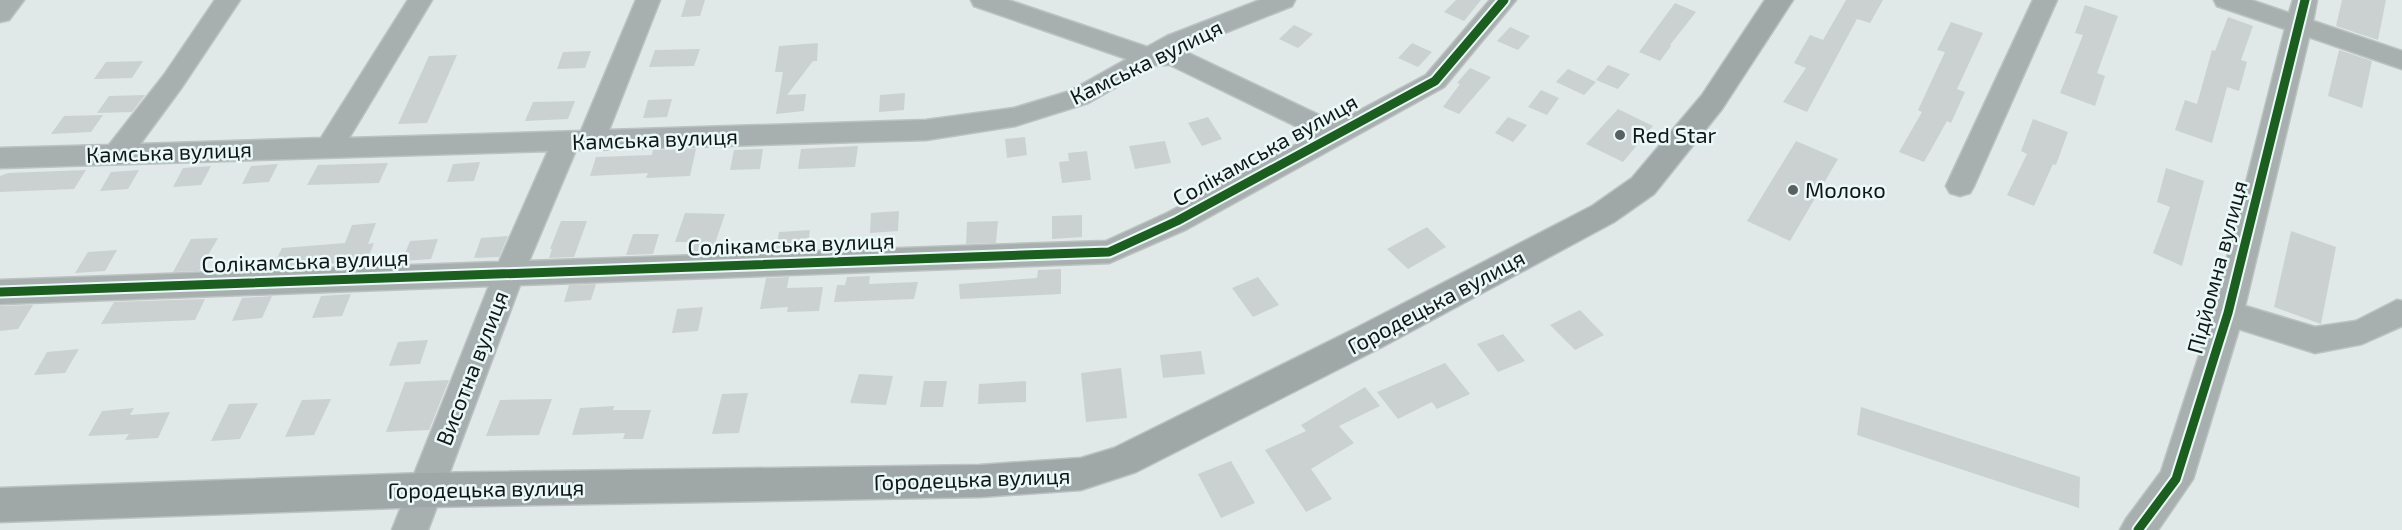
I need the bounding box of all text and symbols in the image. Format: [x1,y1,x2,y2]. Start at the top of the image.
street label: Камська вулиця [1065,13,1226,110]
street label: Солікамська вулиця [1168,88,1362,212]
place label: Red Star [1632,121,1716,147]
street label: Камська вулиця [572,122,738,155]
marker: Red Star [1613,128,1627,142]
street label: Камська вулиця [86,135,252,168]
place label: Молоко [1805,176,1886,202]
street label: Підйомна вулиця [2180,177,2253,356]
marker: Молоко [1786,183,1800,197]
street label: Солікамська вулиця [687,226,895,261]
street label: Солікамська вулиця [201,243,409,278]
street label: Городецька вулиця [1343,243,1529,360]
street label: Висотна вулиця [430,287,513,449]
street label: Городецька вулиця [873,462,1071,495]
street label: Городецька вулиця [387,473,585,504]

